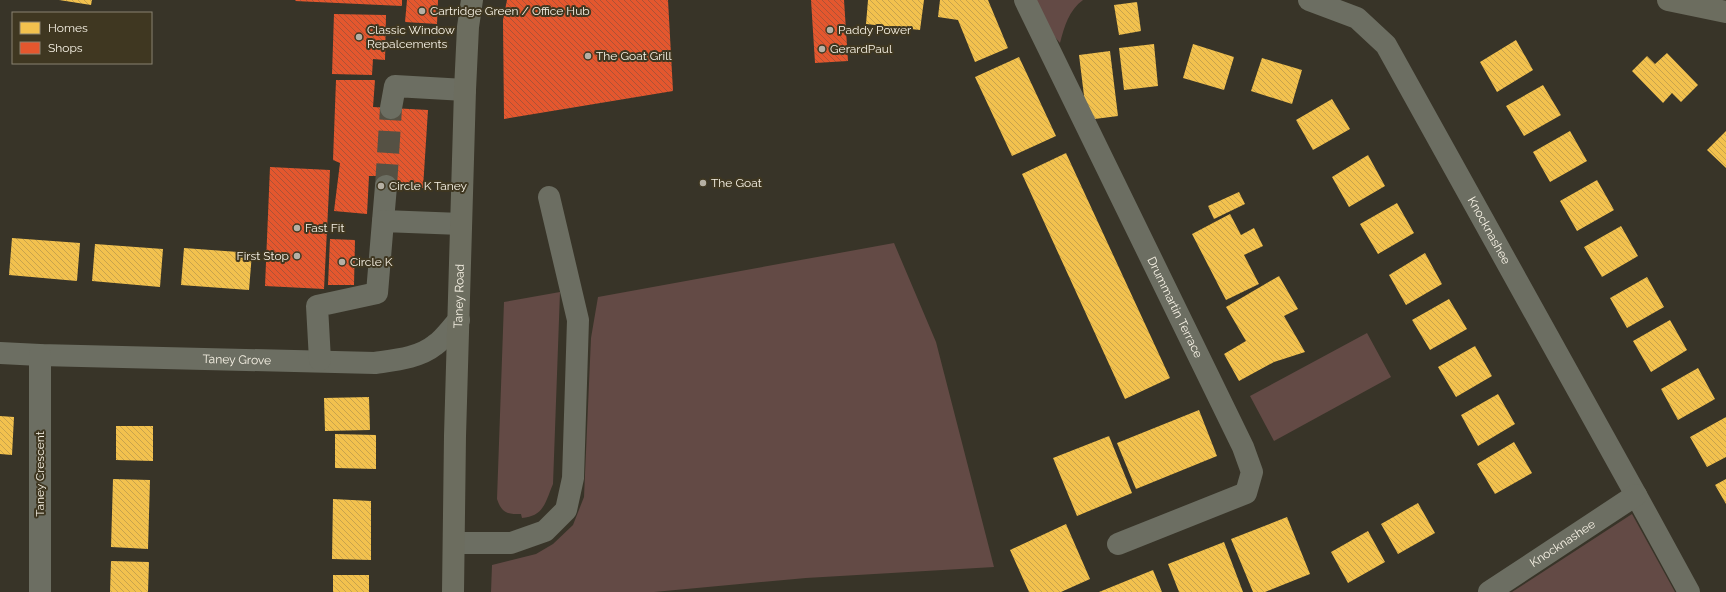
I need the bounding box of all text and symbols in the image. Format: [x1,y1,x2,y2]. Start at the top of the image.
place label: Cartridge Green / Office Hub [430,4,590,18]
marker: Cartridge Green / Office Hub [417,6,427,16]
legend [12,12,152,64]
text: Homes [48,21,88,35]
place label: Classic Window Repalcements [367,23,455,51]
place label: Paddy Power [838,23,912,37]
marker: Paddy Power [825,25,835,35]
marker: Classic Window Repalcements [354,32,364,42]
text: Shops [48,41,83,55]
place label: GerardPaul [830,42,893,56]
marker: GerardPaul [817,44,827,54]
place label: The Goat Grill [596,49,672,63]
marker: The Goat Grill [583,51,593,61]
place label: The Goat [711,176,762,190]
marker: The Goat [698,178,708,188]
place label: Circle K Taney [389,179,468,193]
marker: Circle K Taney [376,181,386,191]
street label: Knocknashee [1465,194,1513,267]
place label: Fast Fit [305,221,344,235]
marker: Fast Fit [292,223,302,233]
place label: First Stop [237,249,289,263]
marker: First Stop [292,251,302,261]
place label: Circle K [350,255,393,269]
street label: Drummartin Terrace [1144,255,1205,360]
marker: Circle K [337,257,347,267]
street label: Taney Road [451,264,467,329]
street label: Taney Grove [202,352,271,368]
street label: Taney Crescent [33,431,47,517]
street label: Knocknashee [1527,517,1598,570]

